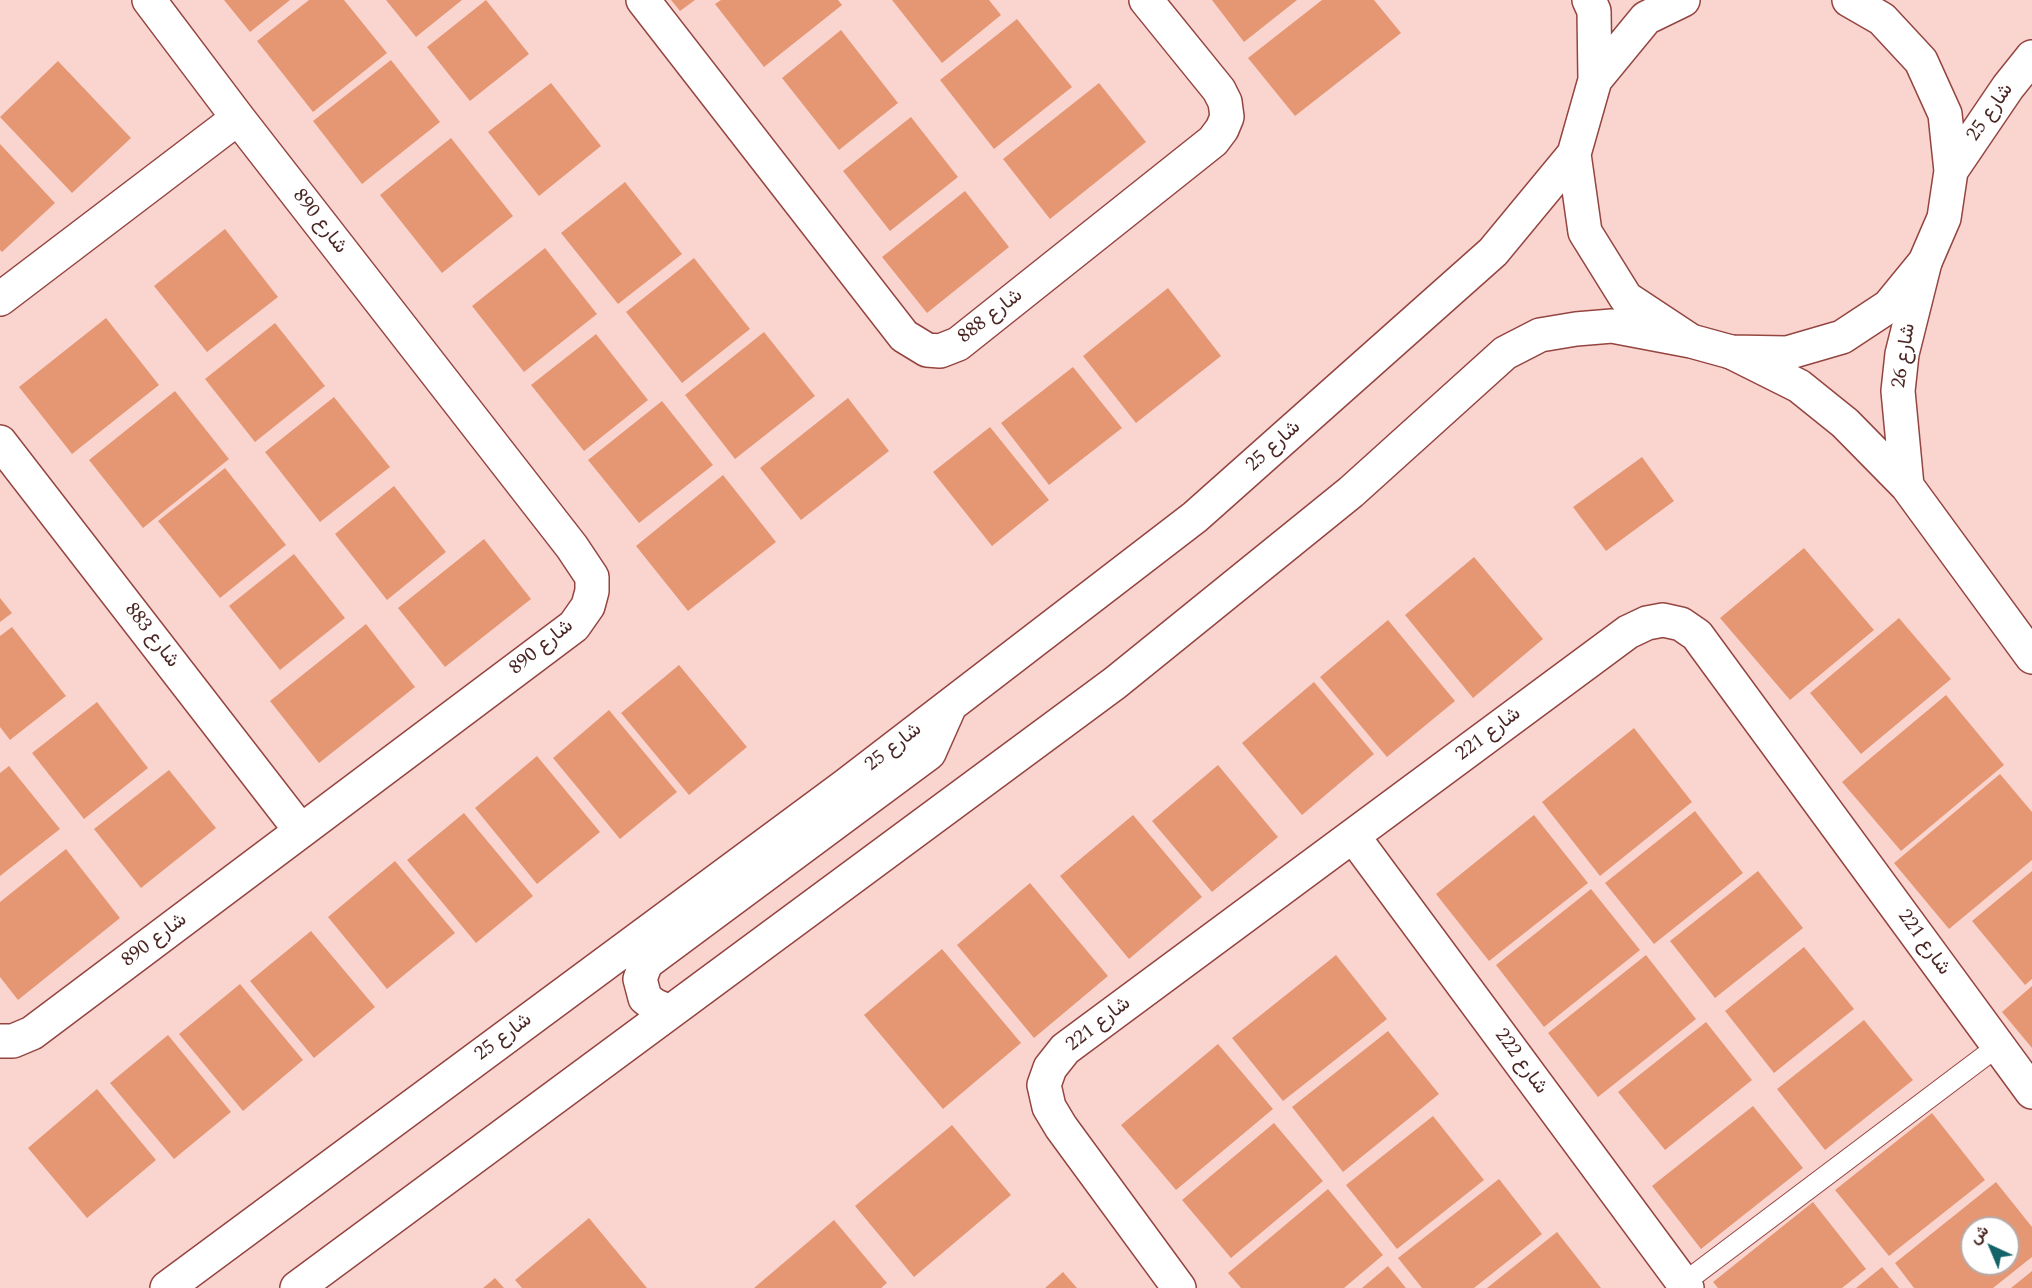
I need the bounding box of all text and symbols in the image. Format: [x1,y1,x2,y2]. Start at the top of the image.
street label: شارع 25 [1962,79,2020,147]
street label: شارع 890 [286,185,352,259]
street label: شارع 888 [954,284,1028,350]
street label: شارع 26 [1888,322,1922,390]
street label: شارع 25 [1242,416,1306,478]
street label: شارع 883 [118,599,184,673]
street label: شارع 890 [505,615,579,681]
street label: شارع 221 [1452,703,1526,767]
street label: شارع 25 [861,718,927,778]
street label: شارع 221 [1891,906,1955,980]
street label: شارع 890 [118,909,192,973]
street label: شارع 221 [1062,992,1136,1058]
street label: شارع 25 [471,1009,537,1067]
street label: شارع 222 [1488,1025,1552,1099]
north arrow [1960,1216,2020,1276]
text: ش [1964,1219,1994,1250]

